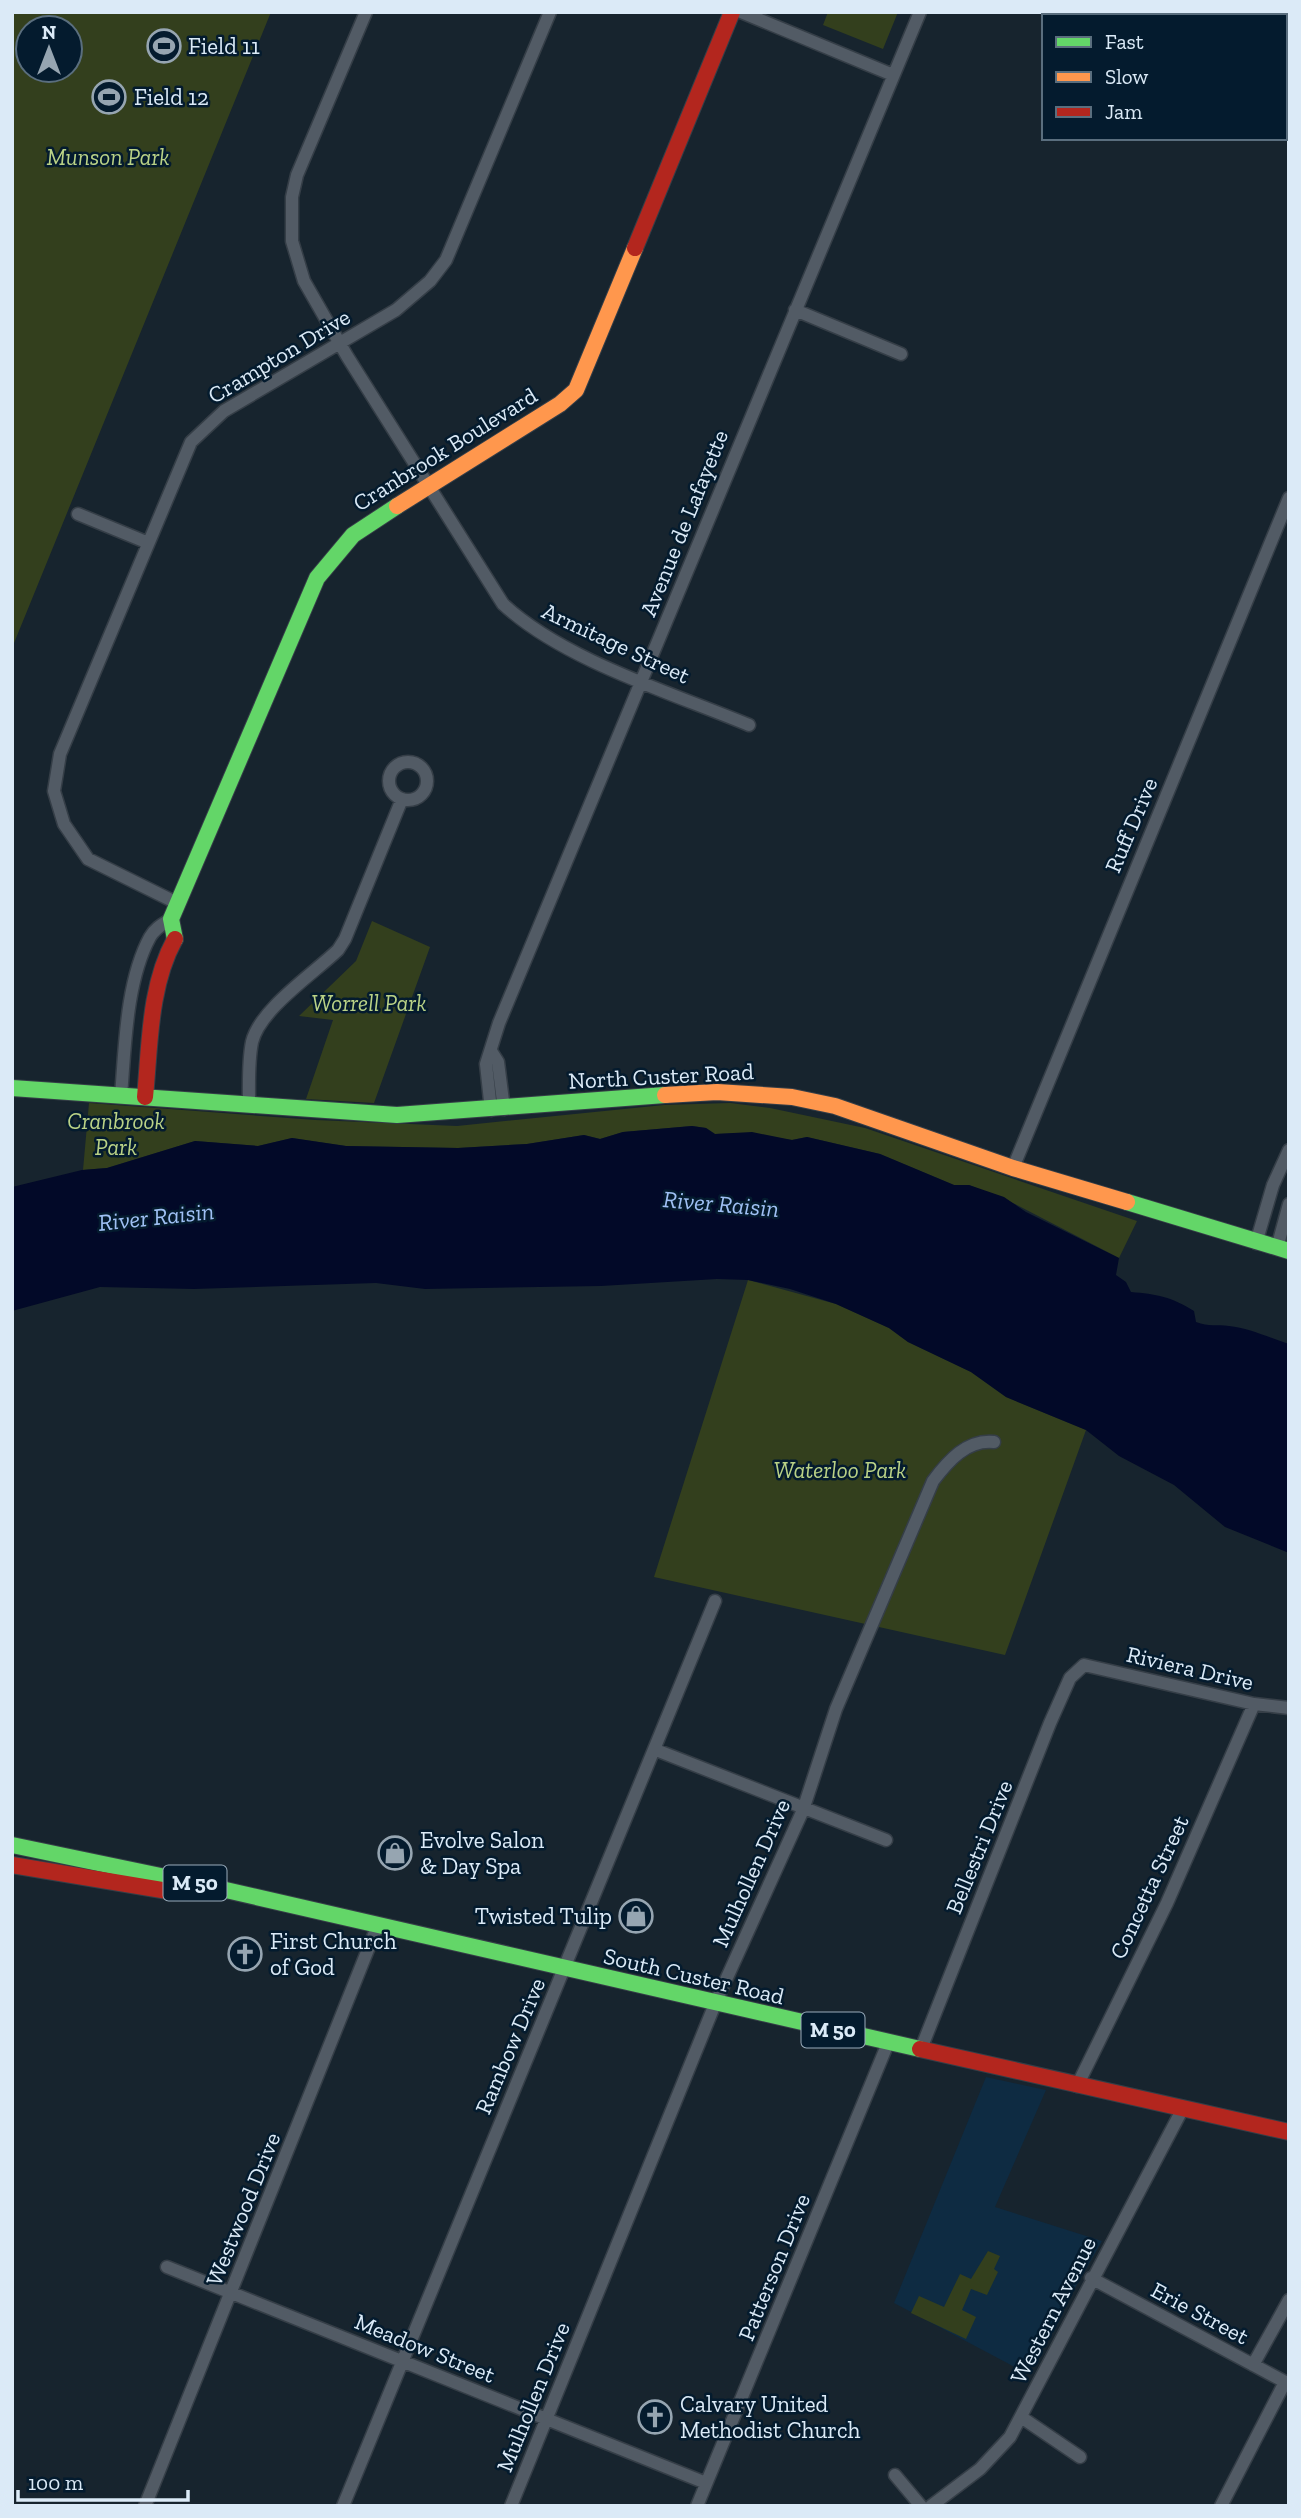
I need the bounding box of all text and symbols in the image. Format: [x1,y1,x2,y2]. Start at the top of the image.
north arrow [14,14,84,84]
legend [1042,14,1287,140]
text: N [42,21,56,44]
sports icon: Field 11 [145,27,183,65]
text: Fast [1105,29,1144,54]
place label: Field 11 [188,32,260,60]
text: Slow [1105,64,1148,89]
sports icon: Field 12 [90,78,128,116]
place label: Field 12 [134,83,209,111]
text: Jam [1105,99,1142,124]
park label: Munson Park [46,143,170,171]
street label: Crampton Drive [203,303,355,409]
street label: Cranbrook Boulevard [348,381,543,517]
street label: Avenue de Lafayette [634,426,734,620]
street label: Armitage Street [538,597,695,690]
street label: Ruff Drive [1098,773,1164,877]
park label: Worrell Park [311,989,427,1017]
street label: North Custer Road [568,1057,755,1095]
park label: Cranbrook Park [67,1107,165,1161]
water label: River Raisin [662,1184,780,1223]
water label: River Raisin [97,1196,215,1237]
park label: Waterloo Park [774,1456,906,1484]
street label: Riviera Drive [1124,1640,1256,1696]
street label: Bellestri Drive [939,1776,1019,1918]
street label: Mulhollen Drive [706,1795,796,1951]
street label: Concetta Street [1103,1810,1195,1963]
place label: Evolve Salon & Day Spa [420,1826,544,1880]
shop icon: Evolve Salon & Day Spa [376,1834,414,1872]
road number: M 50 [164,1866,227,1900]
shop icon: Twisted Tulip [617,1897,655,1935]
place label: Twisted Tulip [475,1902,612,1930]
place label: First Church of God [270,1927,397,1981]
church icon: First Church of God [226,1935,264,1973]
street label: South Custer Road [601,1942,787,2010]
street label: Rambow Drive [469,1974,551,2118]
road number: M 50 [802,2012,864,2048]
street label: Westwood Drive [200,2128,286,2290]
street label: Patterson Drive [732,2189,816,2345]
street label: Western Avenue [1004,2232,1102,2388]
street label: Erie Street [1147,2276,1254,2351]
street label: Meadow Street [351,2307,500,2389]
street label: Mulhollen Drive [490,2318,576,2476]
place label: Calvary United Methodist Church [680,2390,861,2444]
church icon: Calvary United Methodist Church [636,2398,674,2436]
scale bar [18,2458,187,2502]
text: 100 m [28,2470,83,2495]

